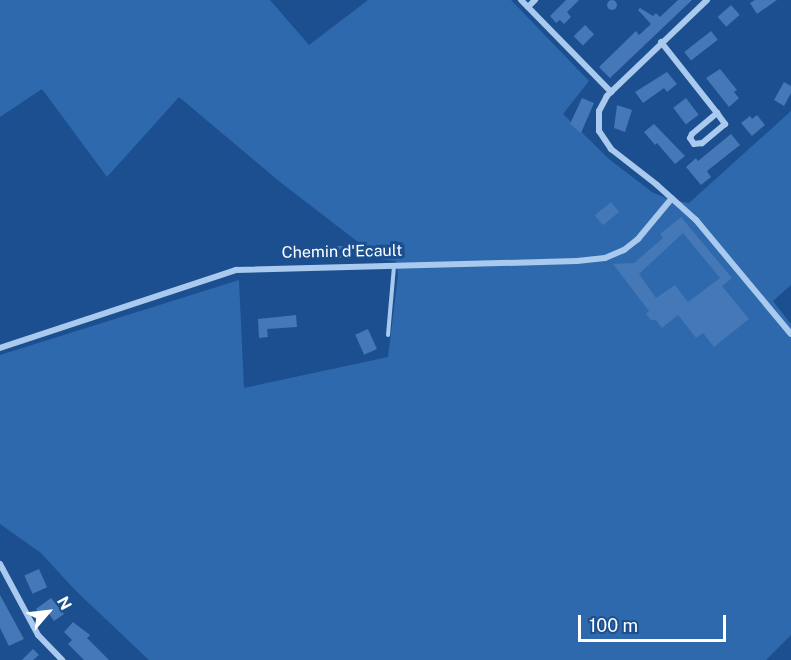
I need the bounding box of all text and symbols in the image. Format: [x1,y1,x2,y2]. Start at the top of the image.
street label: Chemin d'Ecault [281,241,403,263]
north arrow [18,582,78,642]
text: N [53,593,76,613]
scale bar [581,603,730,641]
text: 100 m [589,615,638,636]

